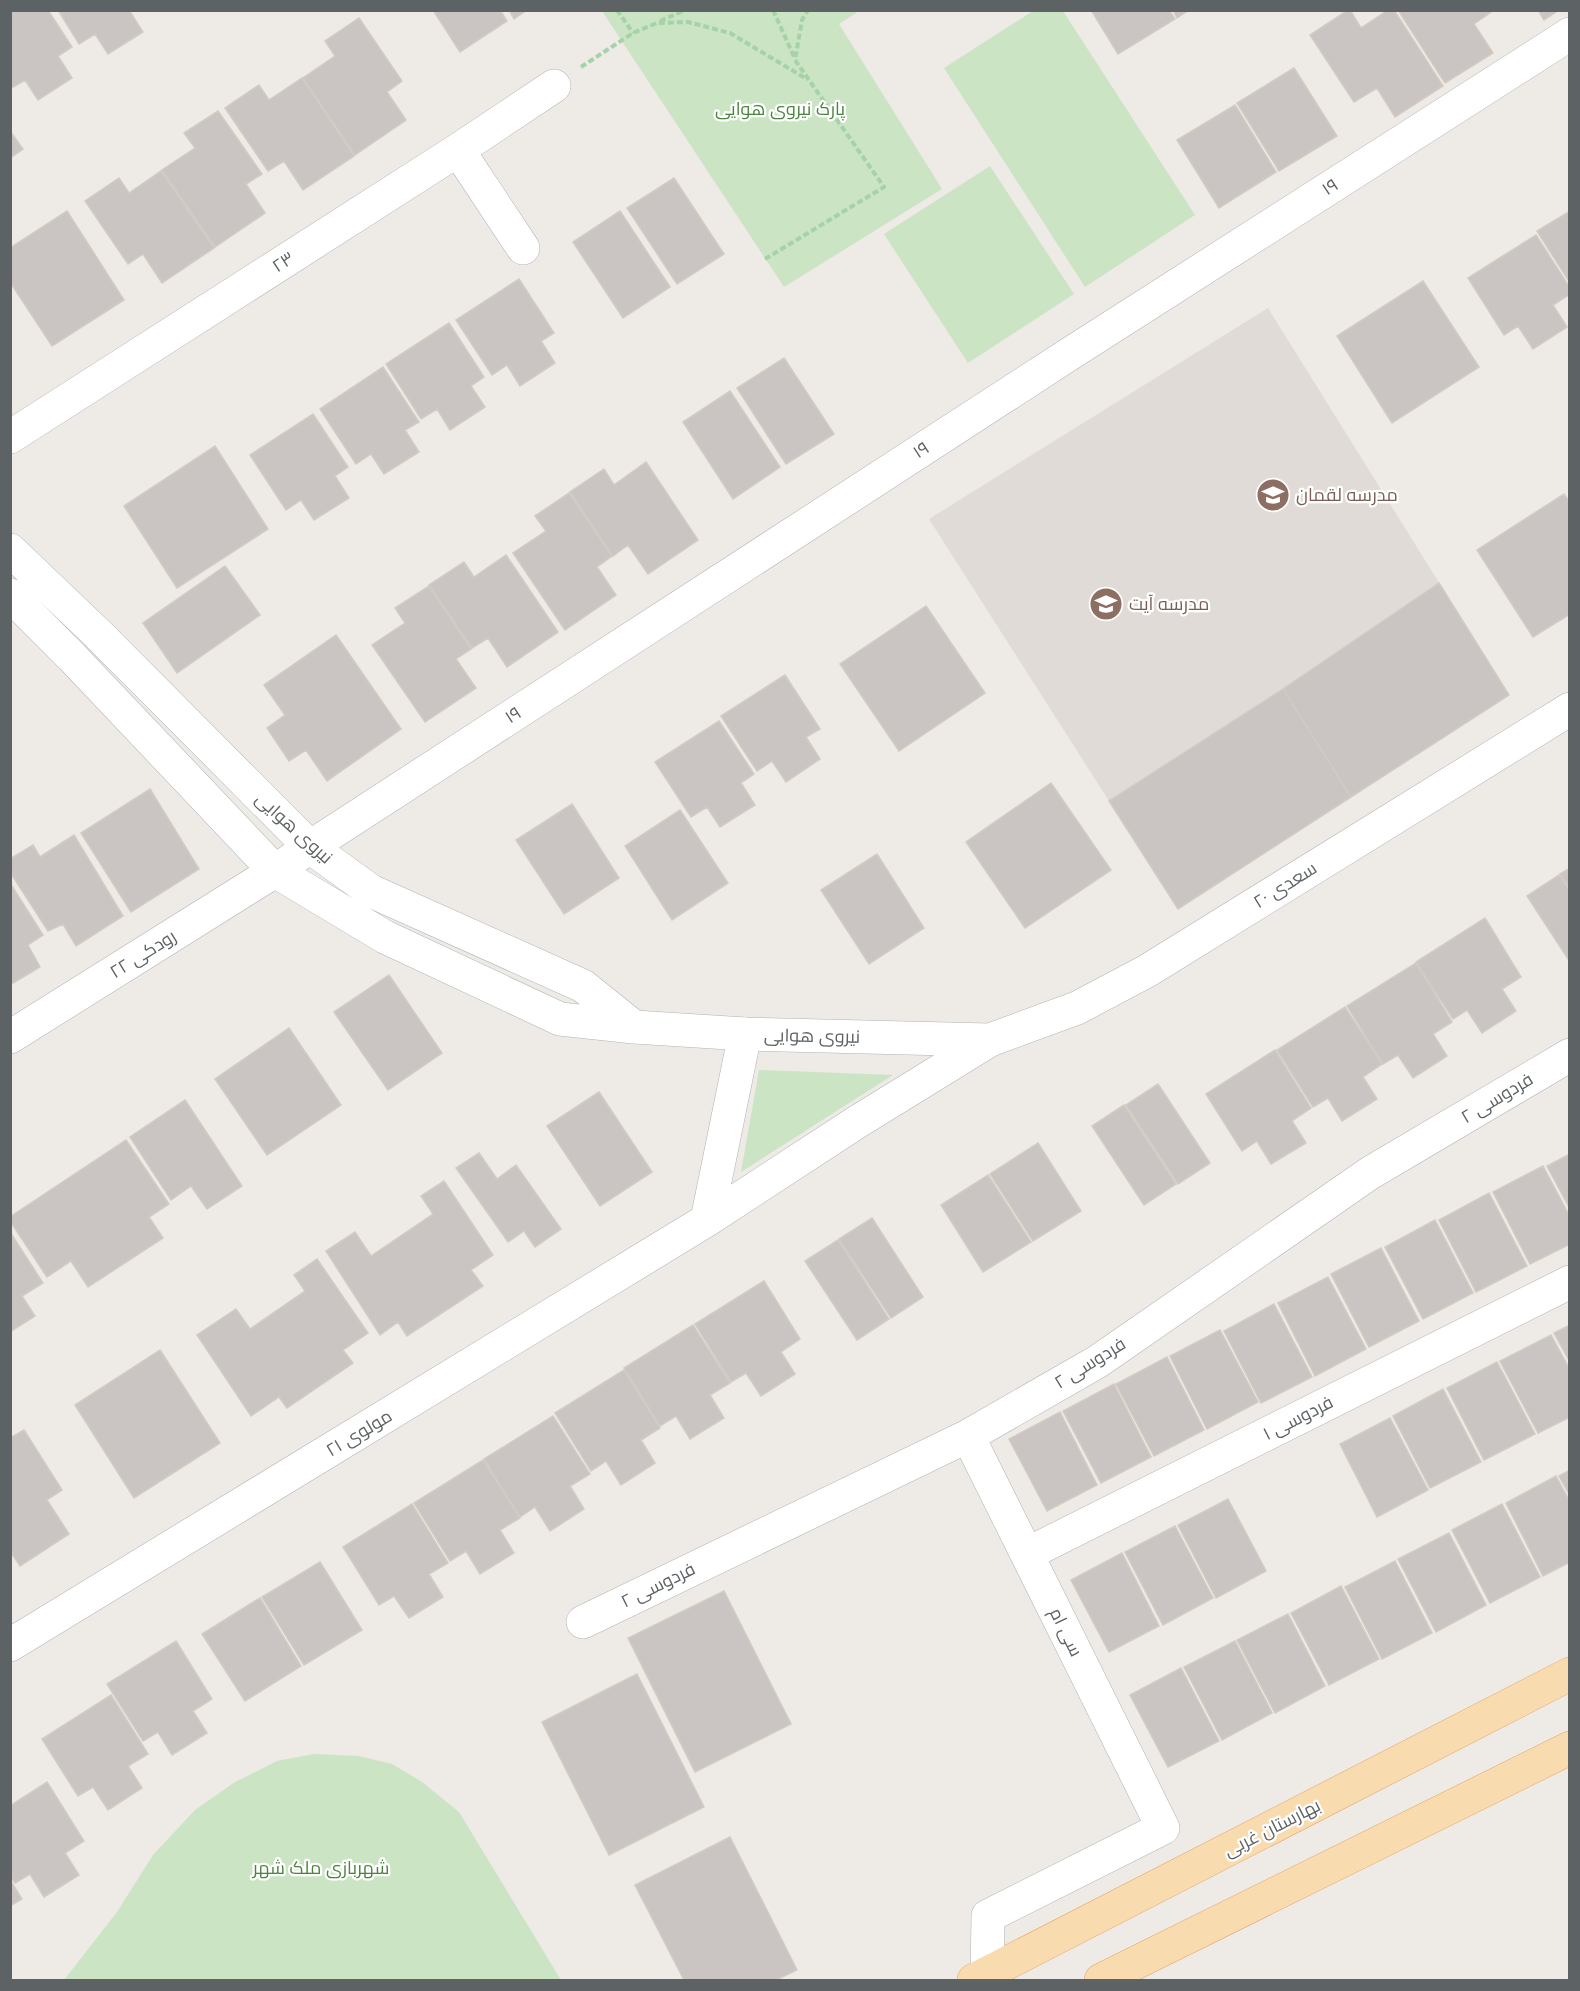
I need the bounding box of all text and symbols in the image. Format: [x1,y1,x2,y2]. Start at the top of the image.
park label: پارک نیروی هوایی [715,98,845,121]
street label: ۱۹ [1318,174,1342,200]
street label: ۲۳ [268,247,298,277]
street label: ۱۹ [909,437,933,463]
school or university icon: مدرسه لقمان [1255,477,1291,513]
place label: مدرسه لقمان [1296,484,1398,506]
school or university icon: مدرسه آیت [1088,586,1124,622]
place label: مدرسه آیت [1129,593,1209,615]
street label: ۱۹ [501,702,525,728]
street label: نیروی هوایی [251,788,337,868]
street label: سعدی ۲۰ [1249,857,1321,913]
street label: رودکی ۲۲ [106,925,180,983]
street label: نیروی هوایی [764,1024,860,1048]
street label: فردوسی ۲ [1457,1068,1537,1128]
street label: فردوسی ۲ [1050,1333,1130,1393]
street label: فردوسی ۱ [1259,1391,1337,1445]
street label: مولوی ۲۱ [322,1405,396,1461]
street label: فردوسی ۲ [617,1558,699,1612]
street label: سی ام [1044,1604,1087,1660]
street label: بهارستان غربی [1220,1794,1324,1862]
park label: شهربازی ملک شهر [252,1857,389,1879]

